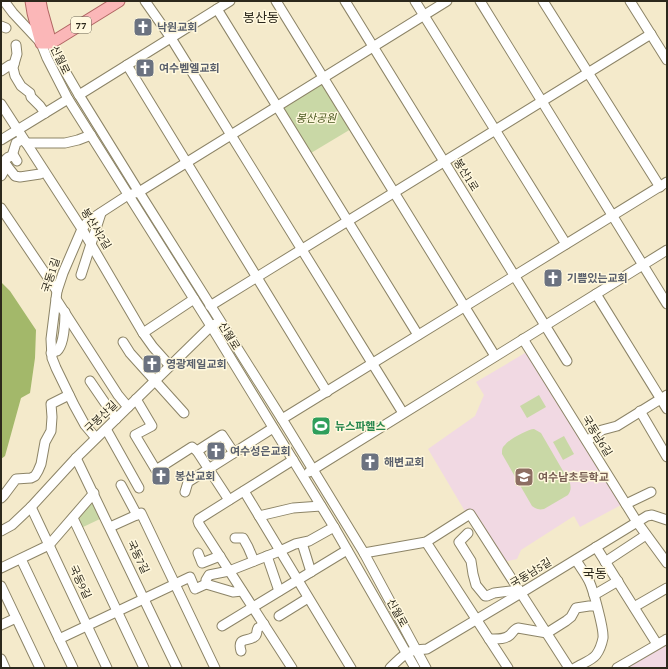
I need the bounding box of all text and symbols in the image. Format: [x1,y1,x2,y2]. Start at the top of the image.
district label: 봉산동 [243,9,279,26]
church icon: 낙원교회 [132,16,154,38]
road number: 77 [71,17,91,33]
place label: 낙원교회 [157,20,197,35]
street label: 신월로 [47,43,73,77]
church icon: 여수벧엘교회 [134,57,156,79]
place label: 여수벧엘교회 [159,61,220,76]
park label: 봉산공원 [296,111,337,126]
street label: 봉산1로 [450,156,482,194]
street label: 봉산서2길 [77,206,115,252]
street label: 국동1길 [38,256,64,294]
church icon: 기쁨있는교회 [542,267,564,289]
place label: 기쁨있는교회 [567,271,628,286]
street label: 신월로 [215,319,243,353]
church icon: 영광제일교회 [141,353,163,375]
place label: 영광제일교회 [166,357,227,372]
street label: 구봉산길 [81,398,121,436]
street label: 국동남6길 [578,413,616,459]
sports icon: 뉴스파헬스 [310,415,332,437]
place label: 뉴스파헬스 [335,419,386,434]
church icon: 여수성은교회 [205,440,227,462]
place label: 여수성은교회 [230,444,291,459]
church icon: 해변교회 [359,451,381,473]
place label: 해변교회 [384,455,424,470]
church icon: 봉산교회 [150,465,172,487]
school or university icon: 여수남초등학교 [513,466,535,488]
place label: 봉산교회 [175,469,215,484]
place label: 여수남초등학교 [538,470,609,485]
street label: 국동7길 [123,538,153,576]
street label: 국동남5길 [507,555,555,591]
street label: 국동9길 [66,563,94,601]
district label: 국동 [583,565,607,582]
street label: 신월로 [383,596,411,630]

